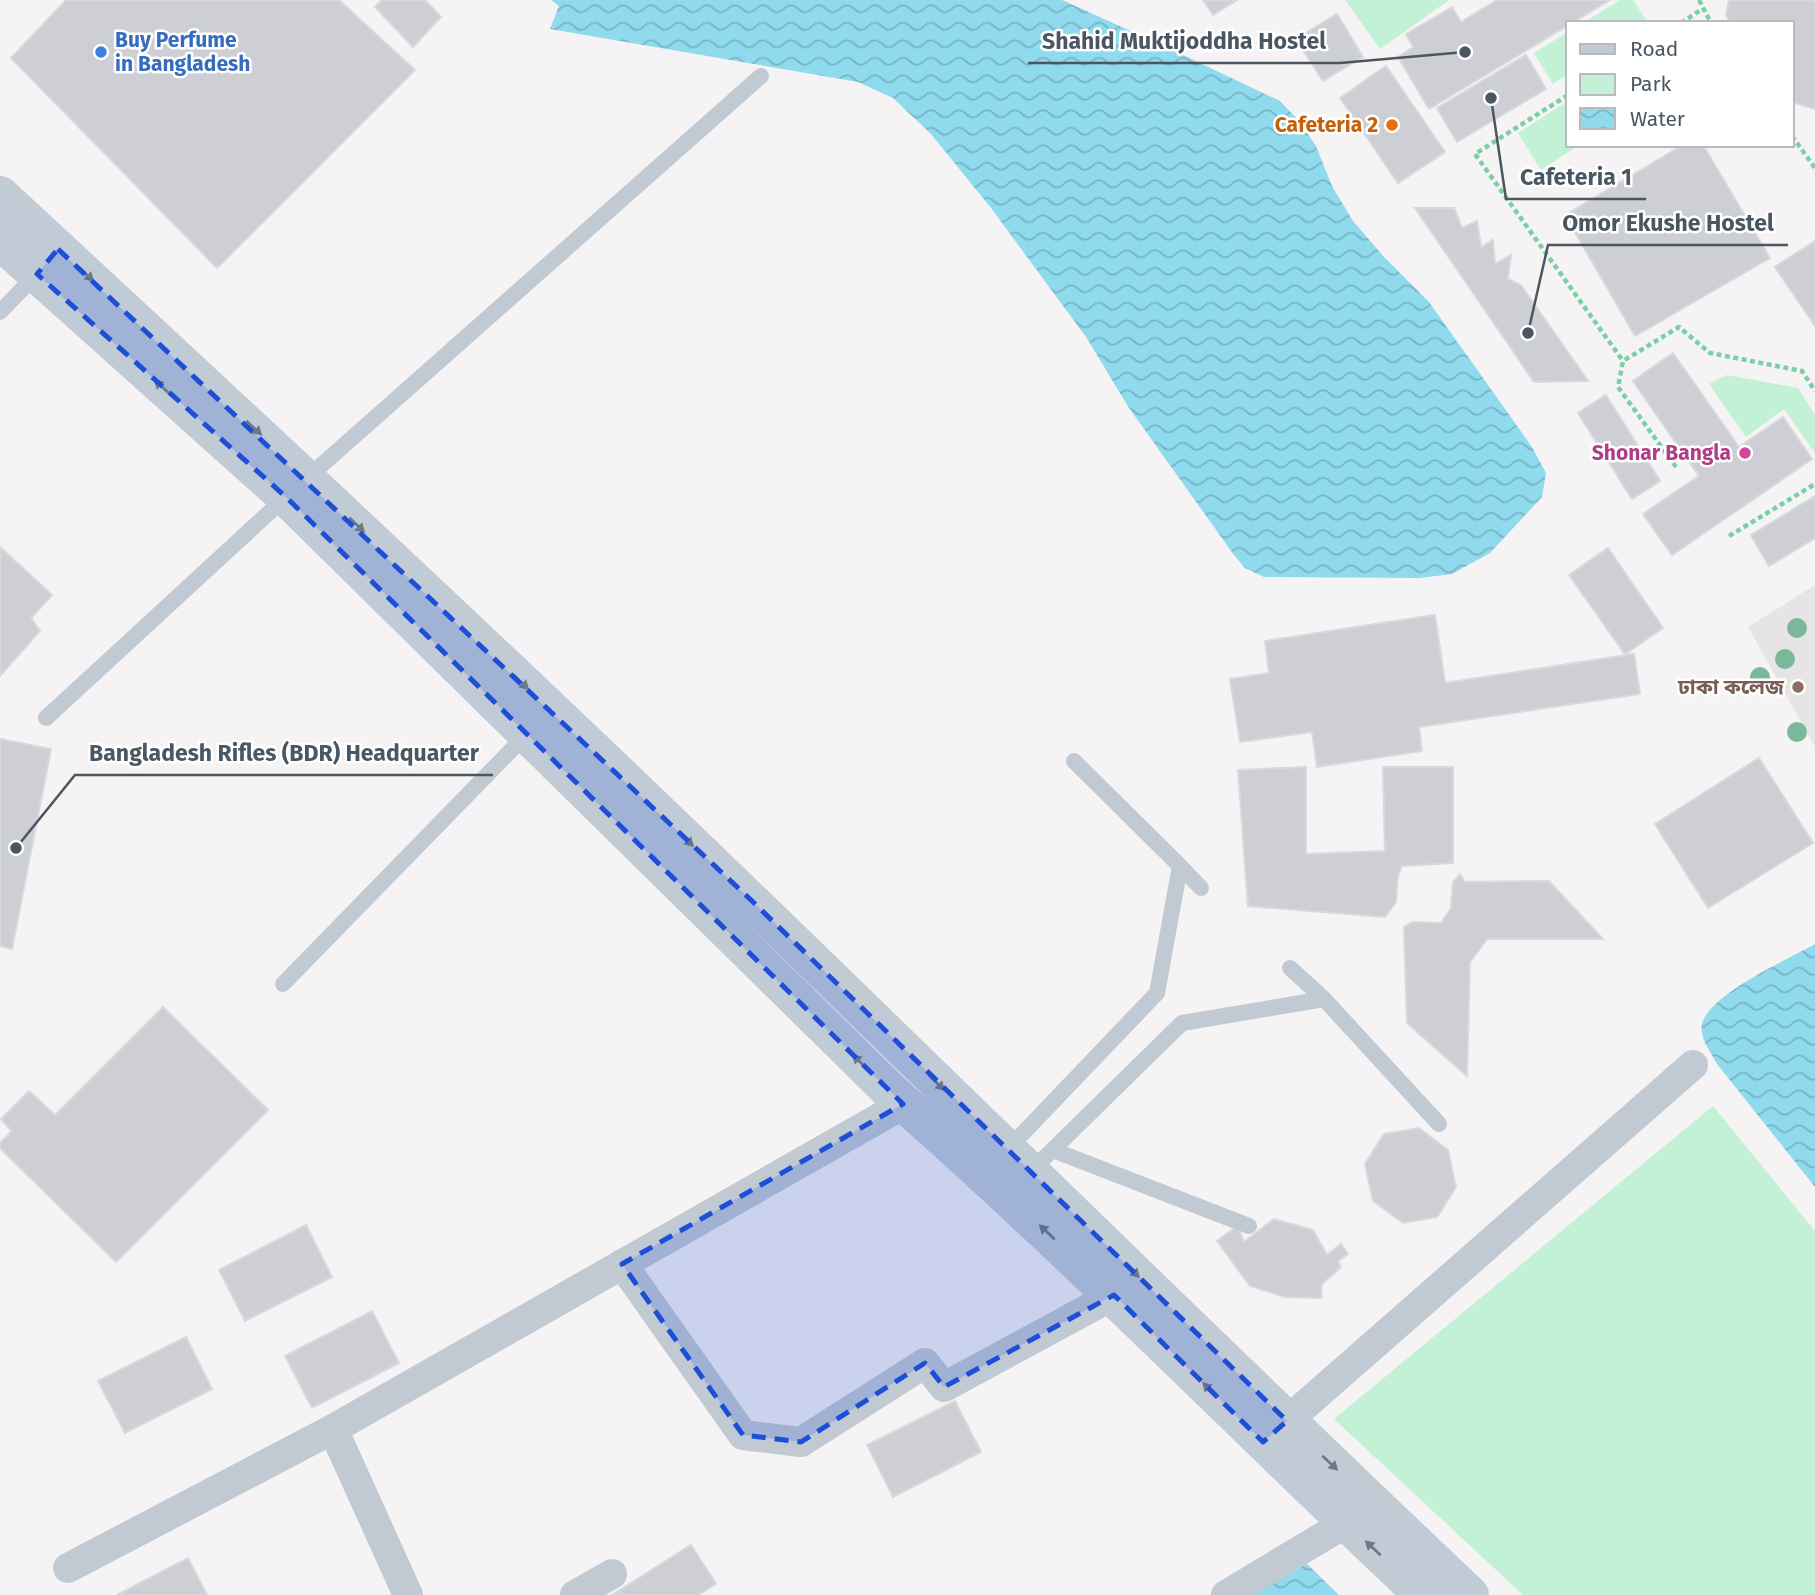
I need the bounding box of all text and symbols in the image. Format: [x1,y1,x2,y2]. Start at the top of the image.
callout: Shahid Muktijoddha Hostel [1028,19,1340,63]
legend [1566,21,1794,147]
place label: Buy Perfume in Bangladesh [115,27,250,77]
text: Shahid Muktijoddha Hostel [1042,27,1326,55]
text: Road [1630,36,1678,62]
marker: Buy Perfume in Bangladesh [93,44,109,60]
text: Park [1630,71,1672,97]
text: Water [1630,106,1685,132]
place label: Cafeteria 2 [1275,112,1378,138]
marker: Cafeteria 2 [1384,117,1400,133]
callout: Cafeteria 1 [1506,155,1646,199]
text: Cafeteria 1 [1520,163,1632,191]
callout: Omor Ekushe Hostel [1548,201,1788,245]
text: Omor Ekushe Hostel [1562,209,1774,237]
one-way arrow [77,266,94,282]
one-way arrow [153,380,170,395]
one-way arrow [245,420,262,436]
place label: Shonar Bangla [1592,440,1731,466]
marker: Shonar Bangla [1737,445,1753,461]
one-way arrow [348,517,365,533]
one-way arrow [513,674,530,690]
place label: ঢাকা কলেজ [1677,674,1785,700]
marker: ঢাকা কলেজ [1790,679,1806,695]
callout: Bangladesh Rifles (BDR) Headquarter [75,731,493,775]
text: Bangladesh Rifles (BDR) Headquarter [89,739,480,767]
one-way arrow [677,831,695,847]
one-way arrow [852,1054,869,1071]
one-way arrow [929,1075,945,1091]
one-way arrow [1039,1224,1056,1240]
one-way arrow [1123,1262,1140,1278]
one-way arrow [1202,1382,1218,1398]
one-way arrow [1322,1454,1339,1471]
one-way arrow [1365,1541,1382,1557]

